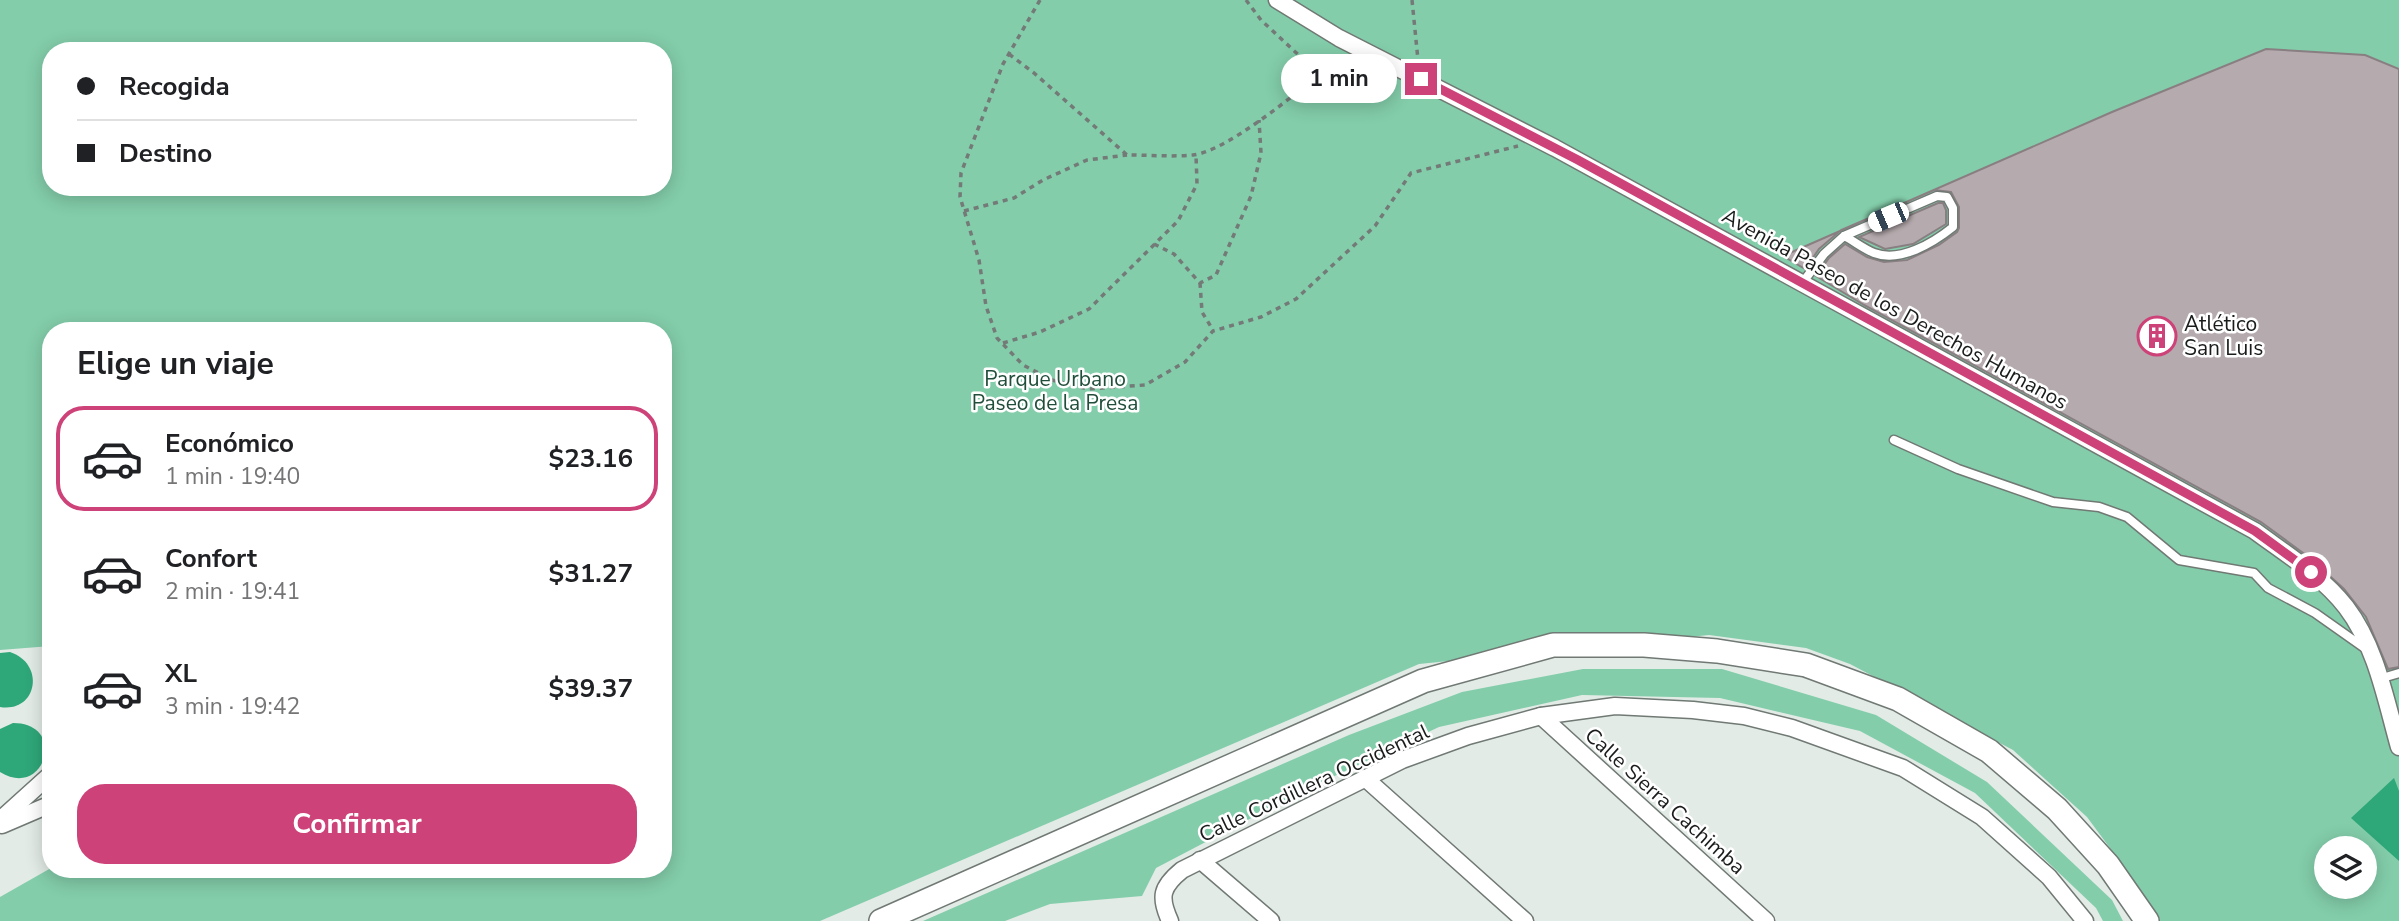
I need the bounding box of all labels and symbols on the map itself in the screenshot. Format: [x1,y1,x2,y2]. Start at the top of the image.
callout: 1 min [1281,55,1396,104]
route end [1405,63,1437,95]
car [1865,199,1912,235]
street label: Avenida Paseo de los Derechos Humanos [1717,202,2073,416]
place label: Atlético San Luis [2184,310,2263,362]
building icon: Atlético San Luis [2136,315,2178,357]
park label: Parque Urbano Paseo de la Presa [972,365,1138,417]
route start [2295,556,2327,588]
street label: Calle Cordillera Occidental [1194,717,1434,849]
street label: Calle Sierra Cachimba [1579,721,1751,881]

